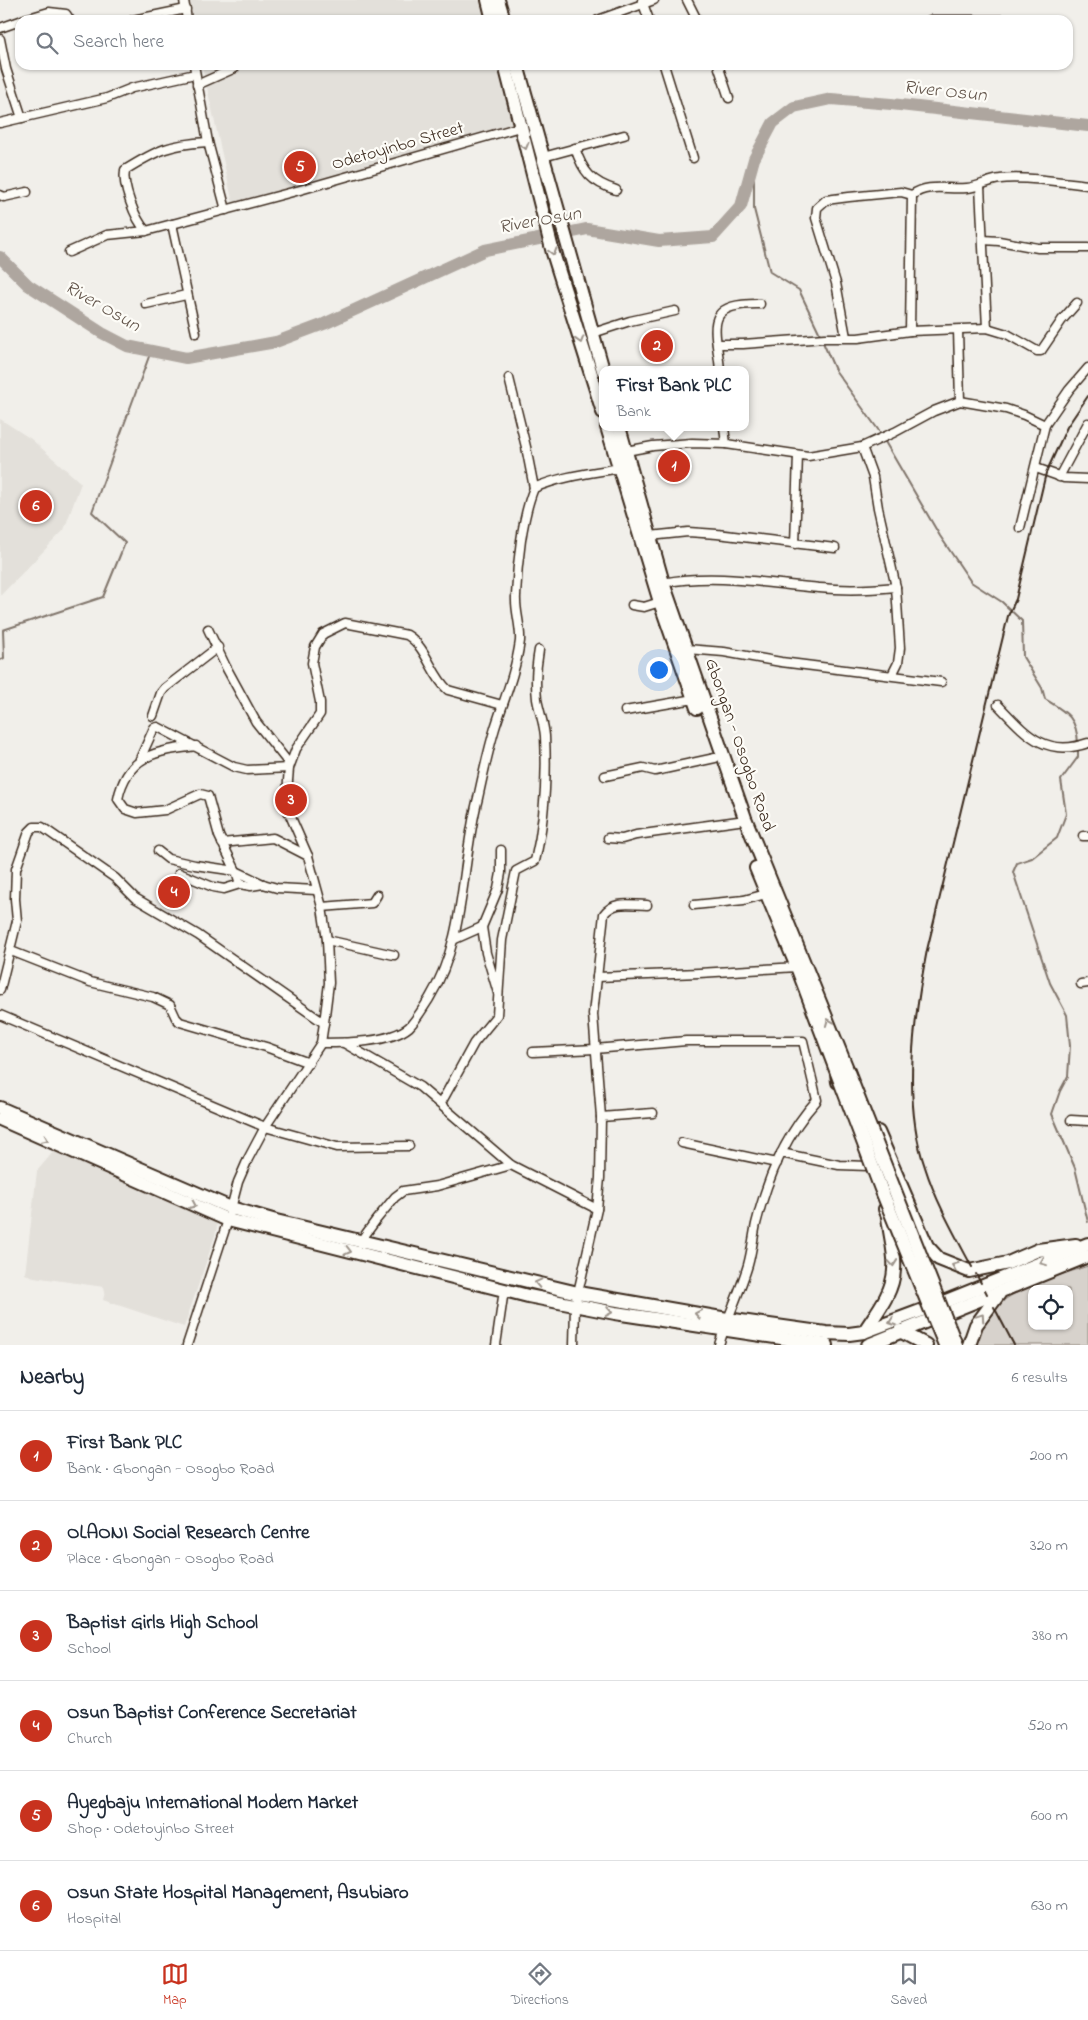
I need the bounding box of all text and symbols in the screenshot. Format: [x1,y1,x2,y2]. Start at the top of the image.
search box [15,15,1073,70]
icon: search [33,29,61,57]
text: Search here [73,29,164,56]
water label: River Osun [902,74,988,110]
street label: Odetoyinbo Street [329,116,467,178]
one-way arrow [519,142,530,151]
pin: 5 [284,148,316,186]
water label: River Osun [497,200,584,242]
one-way arrow [547,247,558,256]
water label: River Osun [59,274,145,340]
pin: 2 [641,327,673,365]
one-way arrow [574,335,584,344]
popup [599,366,749,431]
text: First Bank PLC [616,373,732,400]
text: Bank [616,400,651,424]
pin: 1 [658,447,690,485]
pin: 6 [20,487,52,525]
street label: Gbongan - Osogbo Road [696,655,781,835]
your location [646,657,672,683]
pin: 3 [275,781,307,819]
pin: 4 [158,873,190,911]
one-way arrow [824,1018,834,1026]
one-way arrow [40,1132,49,1143]
one-way arrow [188,1198,197,1209]
one-way arrow [344,1245,352,1255]
one-way arrow [1039,1256,1048,1267]
one-way arrow [888,1260,899,1268]
one-way arrow [951,1262,959,1272]
one-way arrow [533,1278,542,1289]
map controls [1028,1285,1073,1330]
button: locate [1028,1285,1073,1330]
one-way arrow [604,1306,613,1317]
one-way arrow [693,1309,702,1319]
one-way arrow [975,1314,984,1323]
one-way arrow [888,1316,896,1326]
text: Nearby [20,1363,84,1393]
text: 6 results [1011,1366,1068,1390]
text: First Bank PLC [67,1430,182,1457]
text: 1 [33,1444,39,1468]
text: 200 m [1030,1444,1068,1468]
text: Bank · Gbongan - Osogbo Road [67,1457,274,1481]
text: OLAONI Social Research Centre [67,1520,310,1547]
text: 2 [32,1534,40,1558]
text: 320 m [1030,1534,1068,1558]
text: Place · Gbongan - Osogbo Road [67,1547,274,1571]
text: Baptist Girls High School [67,1610,258,1637]
text: 3 [33,1624,39,1648]
text: 380 m [1032,1624,1068,1648]
text: School [67,1637,111,1661]
text: Osun Baptist Conference Secretariat [67,1700,357,1727]
text: 4 [33,1714,39,1738]
text: 520 m [1028,1714,1068,1738]
text: Church [67,1727,112,1751]
text: Ayegbaju International Modern Market [67,1790,358,1817]
text: 5 [31,1804,41,1828]
text: 600 m [1031,1804,1068,1828]
text: Shop · Odetoyinbo Street [67,1817,234,1841]
text: Osun State Hospital Management, Asubiaro [67,1880,409,1907]
text: 6 [32,1894,40,1918]
text: 630 m [1031,1894,1068,1918]
text: Hospital [67,1907,121,1931]
tab: Map [161,1960,189,2011]
tab: Directions [511,1960,569,2011]
tab: Saved [891,1960,927,2011]

